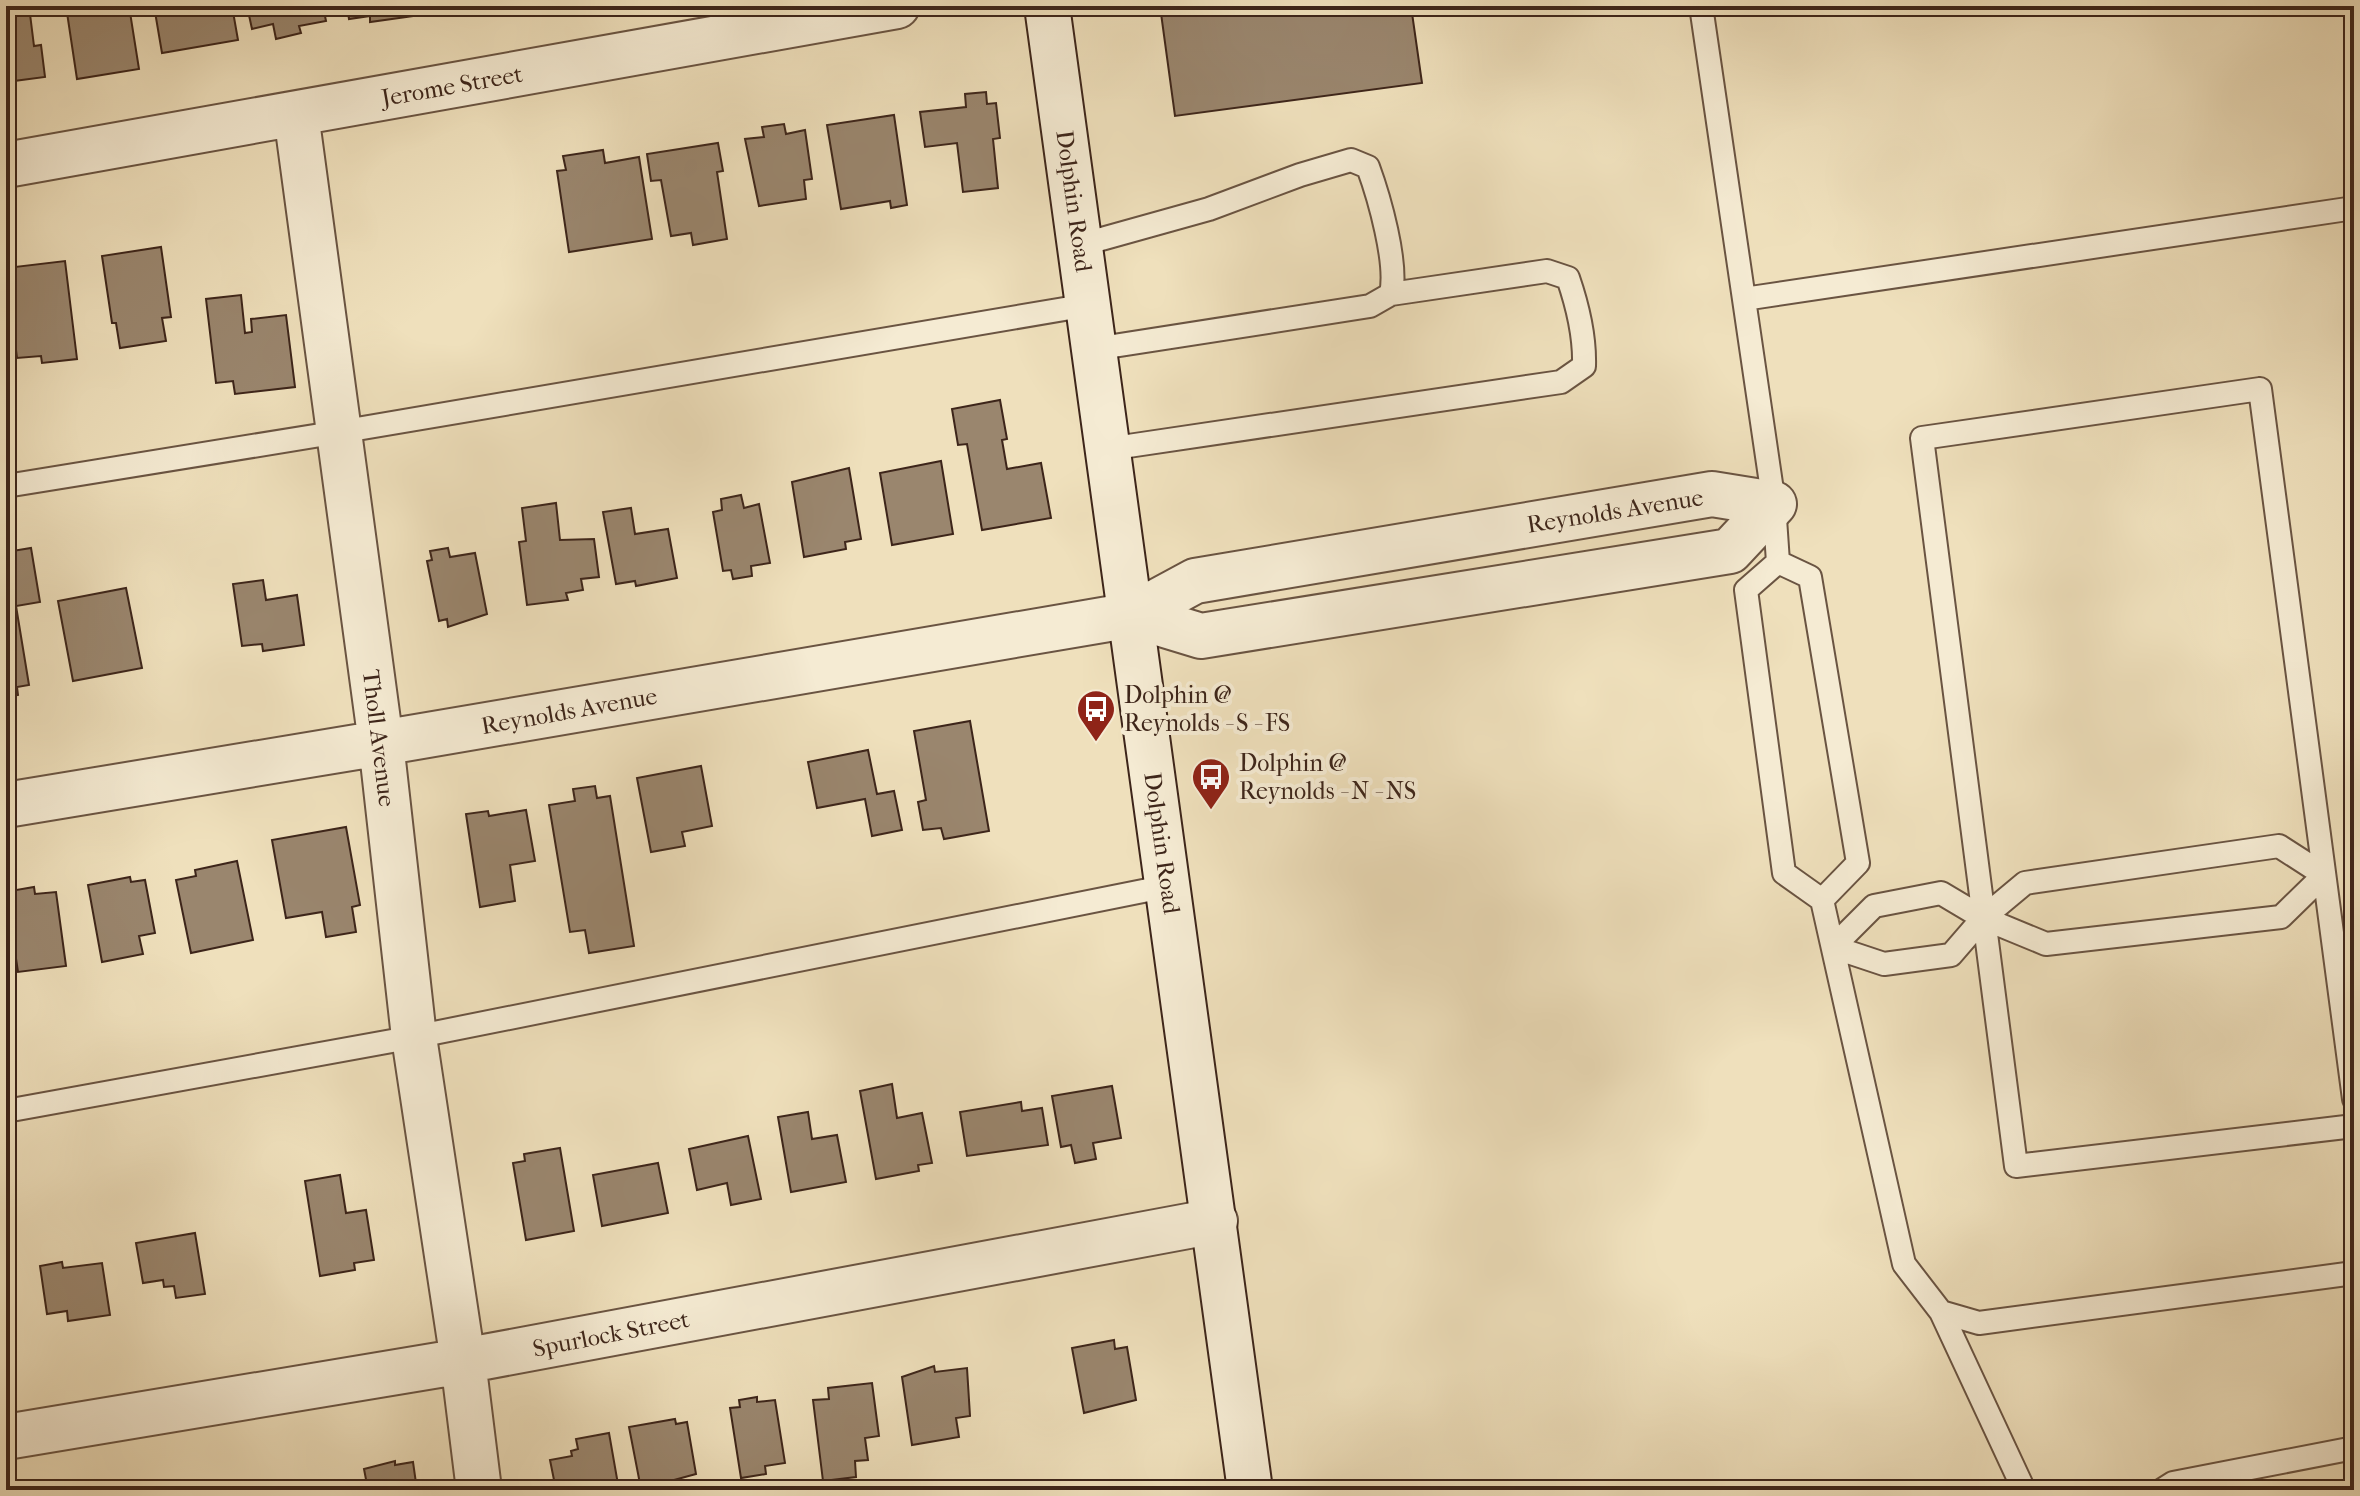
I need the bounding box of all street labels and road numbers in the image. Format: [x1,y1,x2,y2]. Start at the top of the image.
street label: Jerome Street [377,60,525,113]
street label: Dolphin Road [1050,128,1098,275]
street label: Reynolds Avenue [1525,483,1705,539]
street label: Tholl Avenue [357,668,401,808]
street label: Reynolds Avenue [479,682,659,740]
street label: Dolphin Road [1138,770,1186,917]
street label: Spurlock Street [530,1305,692,1363]

